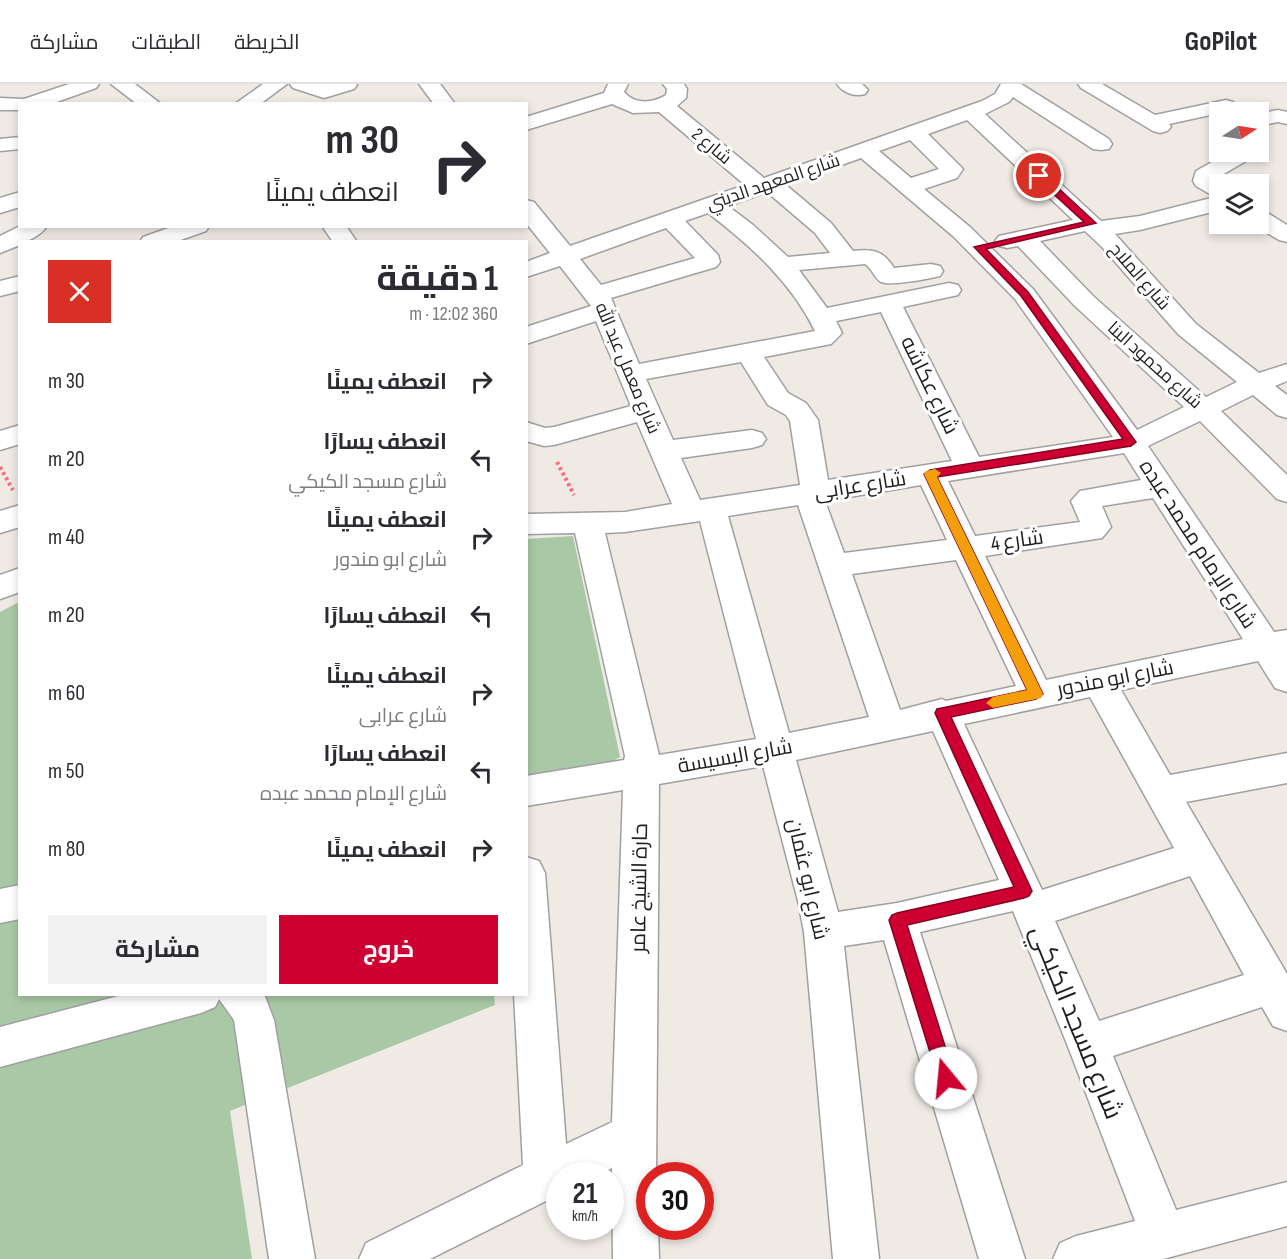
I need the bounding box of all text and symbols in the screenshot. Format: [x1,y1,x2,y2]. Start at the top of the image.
text: GoPilot [1185,25,1257,58]
text: مشاركة [30,30,99,55]
text: الطبقات [132,30,201,55]
text: الخريطة [234,30,300,55]
north arrow [1209,102,1269,162]
map controls [1209,102,1269,234]
text: 30 m [326,115,399,166]
street label: شارع 2 [687,124,736,170]
icon: right [420,126,498,204]
street label: شارع المعهد الديني [704,150,844,218]
pin [1013,150,1064,201]
icon: arrive [1022,159,1055,192]
button: layers [1209,174,1269,234]
text: انعطف يمينًا [265,177,399,209]
street label: شارع الملاح [1104,238,1175,315]
text: 1 دقيقة [376,258,498,301]
button: close [48,260,111,323]
street label: شارع معمل عبد الله [589,299,667,437]
text: 360 m · 12:02 [409,302,498,326]
street label: شارع محمود البنا [1102,317,1206,414]
street label: شارع عكاشه [894,332,964,439]
icon: right [465,365,498,398]
text: 30 m [48,368,85,395]
text: انعطف يمينًا [326,369,447,396]
text: انعطف يسارًا [324,429,447,456]
icon: left [465,443,498,476]
text: 20 m [48,446,85,473]
street label: شارع الإمام محمد عبده [1133,455,1262,634]
street label: شارع عرابى [812,466,908,506]
text: شارع مسجد الكيكي [288,470,447,494]
text: انعطف يمينًا [326,507,447,534]
icon: right [465,521,498,554]
text: 40 m [48,524,85,551]
street label: شارع 4 [989,524,1045,558]
text: شارع ابو مندور [334,548,447,572]
icon: left [465,599,498,632]
text: 20 m [48,602,85,629]
text: انعطف يسارًا [324,603,447,630]
street label: شارع ابو مندور [1054,655,1176,703]
text: انعطف يمينًا [326,663,447,690]
icon: right [465,677,498,710]
text: 60 m [48,680,85,707]
text: شارع عرابى [359,704,447,728]
street label: شارع البسيسة [676,734,795,780]
text: انعطف يسارًا [324,741,447,768]
icon: left [465,755,498,788]
text: 50 m [48,758,84,785]
text: شارع الإمام محمد عبده [260,782,447,806]
street label: شارع ابو عثمان [780,816,834,942]
street label: حارة الشيخ عامر [626,823,654,954]
icon: right [465,833,498,866]
text: 80 m [48,836,85,863]
text: انعطف يمينًا [326,837,447,864]
button: مشاركة [48,915,267,984]
button: خروج [279,915,498,984]
street label: شارع مسجد الكيكي [1019,921,1129,1125]
position arrow [914,1046,978,1110]
speed limit sign: 30 [636,1162,714,1240]
text: 21 [573,1176,597,1212]
text: km/h [572,1207,598,1226]

